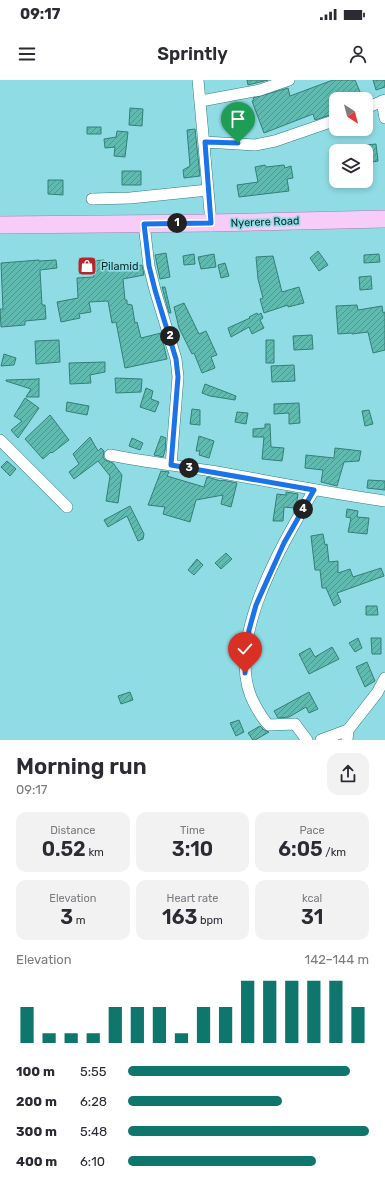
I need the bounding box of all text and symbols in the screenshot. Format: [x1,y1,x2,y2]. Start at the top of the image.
text: 09:17 [20,5,60,23]
icon: menu [16,43,38,65]
text: Sprintly [157,43,228,65]
icon: person [347,43,369,65]
north arrow [329,92,373,136]
map controls [329,92,373,188]
pin [221,102,255,143]
icon: arrive [227,108,249,130]
button: layers [329,144,373,188]
pin: 1 [167,213,187,233]
street label: Nyerere Road [230,214,300,230]
text: 1 [174,216,180,229]
shop icon: Pilamid [76,255,98,277]
place label: Pilamid [101,260,138,273]
pin: 2 [160,326,180,346]
text: 2 [166,329,174,342]
pin: 3 [179,458,199,478]
text: 3 [185,461,193,474]
pin: 4 [293,499,313,519]
text: 4 [299,502,307,515]
pin [228,632,262,673]
icon: check [234,638,256,660]
text: Morning run [16,753,147,780]
button: share [327,753,369,795]
text: 09:17 [16,782,48,797]
text: Distance [50,824,95,837]
text: Time [180,824,205,837]
text: Pace [300,824,325,837]
text: 0.52 [42,837,86,861]
text: 3:10 [172,837,213,861]
text: 6:05 [278,837,323,861]
text: km [86,846,104,859]
text: /km [323,846,346,859]
text: Elevation [49,892,96,905]
text: Heart rate [167,892,218,905]
text: kcal [302,892,322,905]
text: 3 [60,905,73,929]
text: 163 [162,905,197,929]
text: 31 [301,905,323,929]
text: m [73,914,86,927]
text: bpm [197,914,223,927]
text: Elevation [16,952,72,967]
text: 142–144 m [305,952,369,967]
text: 100 m [16,1064,55,1079]
text: 5:55 [80,1064,107,1079]
text: 200 m [16,1094,57,1109]
text: 6:28 [80,1094,107,1109]
text: 300 m [16,1124,57,1139]
text: 5:48 [80,1124,107,1139]
text: 400 m [16,1154,57,1169]
text: 6:10 [80,1154,105,1169]

